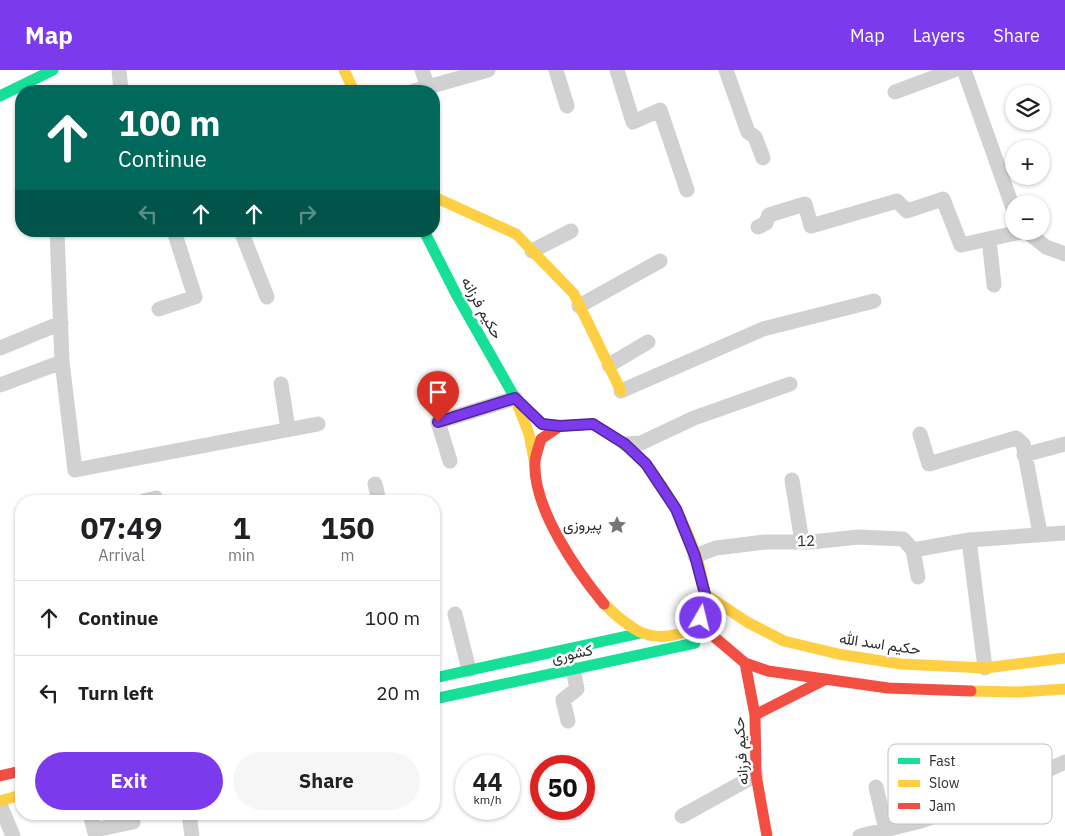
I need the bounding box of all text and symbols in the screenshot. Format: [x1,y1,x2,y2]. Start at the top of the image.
text: Map [25,19,73,51]
text: Map [850,24,885,47]
text: Layers [913,24,965,47]
text: Share [993,24,1040,47]
map controls [1005,85,1050,240]
button: layers [1005,85,1050,130]
text: 100 m [118,100,221,146]
icon: ahead [35,105,100,170]
button: + [1005,140,1050,185]
text: Continue [118,144,207,173]
button: − [1005,195,1050,240]
icon: left [134,200,162,228]
icon: ahead [187,200,215,228]
icon: ahead [240,200,268,228]
icon: right [293,200,321,228]
street label: حکیم فرزانه [457,273,507,343]
pin [417,371,459,422]
icon: arrive [424,378,452,406]
text: 07:49 [81,508,162,547]
text: 1 [232,508,250,547]
text: 150 [320,508,374,547]
place icon: پیروزی [606,514,628,536]
place label: پیروزی [563,515,602,535]
street label: 12 [797,531,815,550]
text: Arrival [98,545,145,565]
text: min [228,545,255,565]
text: m [340,545,354,565]
position arrow [674,591,726,643]
icon: ahead [35,604,63,632]
text: Continue [78,606,158,630]
text: 100 m [365,606,420,630]
street label: حکیم اسد الله [838,628,922,660]
street label: کشوری [550,640,595,668]
icon: left [35,679,63,707]
text: Turn left [78,681,154,705]
text: 20 m [376,681,420,705]
street label: حکیم فرزانه [729,716,753,786]
legend [888,744,1052,824]
button: Exit [35,752,223,810]
button: Share [233,752,420,810]
text: Fast [929,752,955,770]
speed limit sign: 50 [530,755,595,820]
text: 44 [472,765,503,798]
text: Slow [929,774,960,792]
text: km/h [473,792,502,807]
text: Jam [929,797,956,815]

